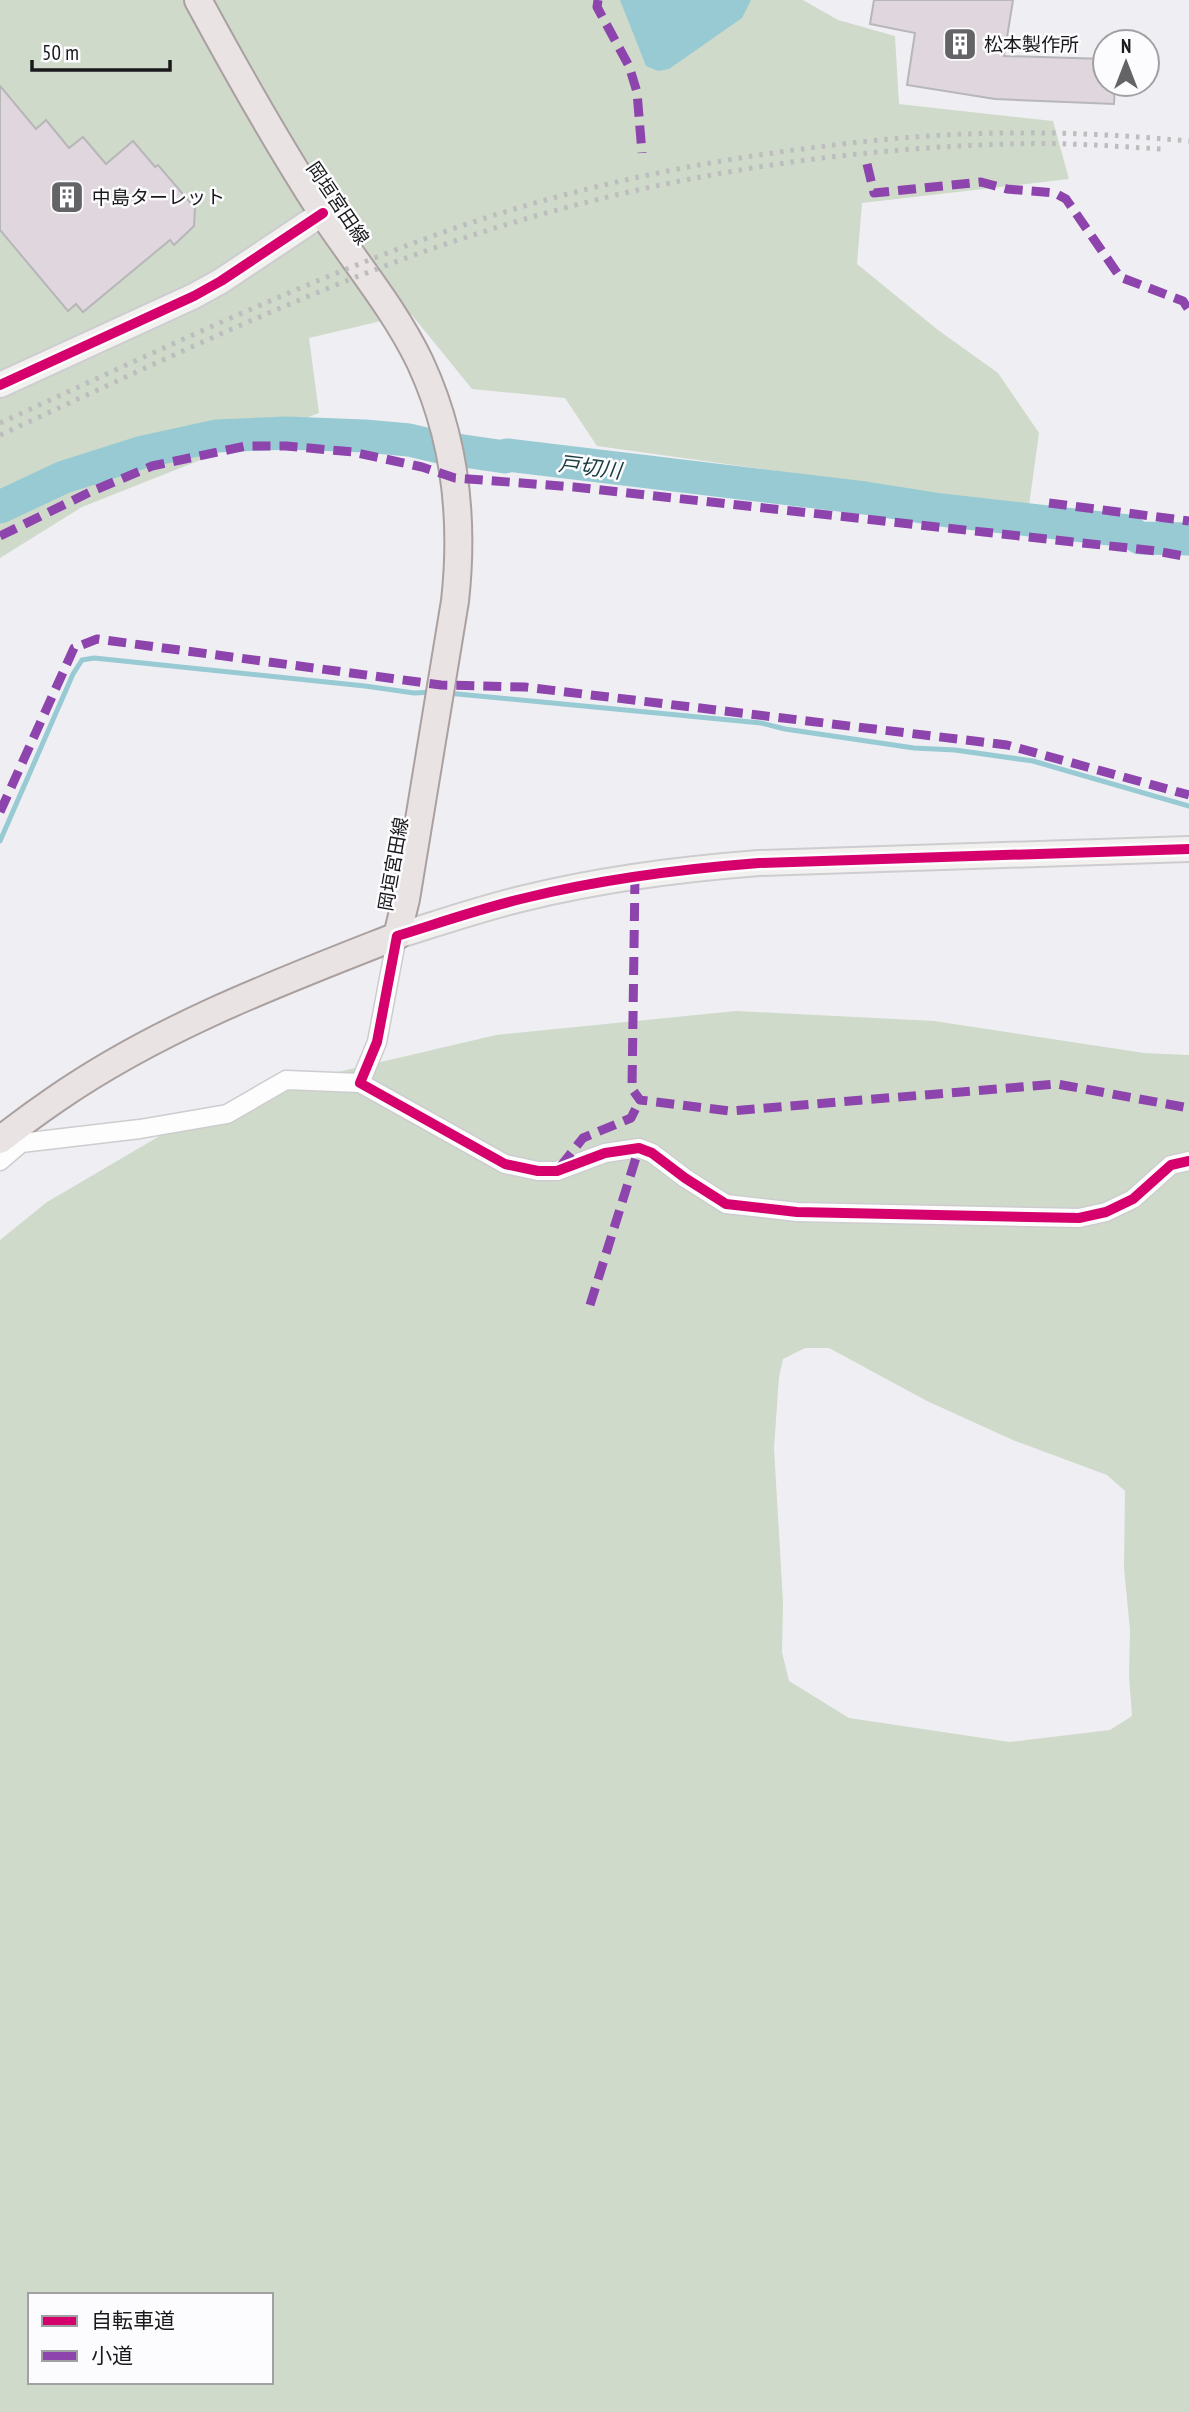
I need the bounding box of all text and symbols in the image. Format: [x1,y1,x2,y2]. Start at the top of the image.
building icon: 松本製作所 [941,25,979,63]
scale bar [32,28,170,72]
north arrow [1091,28,1161,98]
place label: 松本製作所 [984,32,1079,56]
text: N [1121,34,1131,58]
text: 50 m [42,39,79,66]
street label: 岡垣宮田線 [301,157,375,249]
building icon: 中島ターレット [48,178,86,216]
place label: 中島ターレット [92,185,225,209]
water label: 戸切川 [557,450,625,484]
street label: 岡垣宮田線 [373,815,413,913]
legend [28,2293,273,2384]
text: 自転車道 [91,2307,175,2334]
text: 小道 [91,2342,133,2369]

